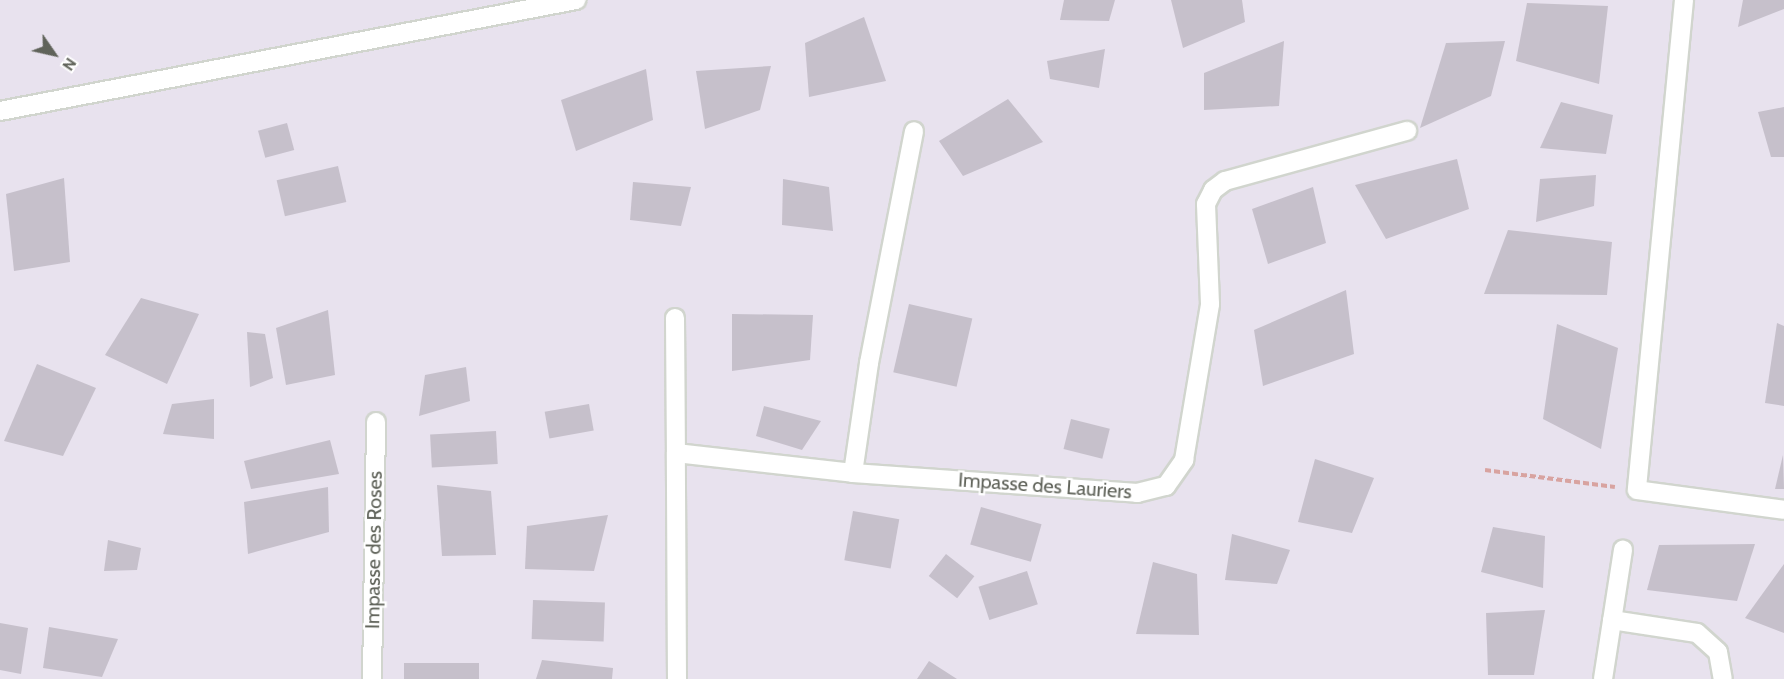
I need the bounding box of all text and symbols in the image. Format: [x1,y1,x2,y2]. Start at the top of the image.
north arrow [24,24,84,84]
text: N [58,54,80,74]
street label: Impasse des Lauriers [957,468,1133,504]
street label: Impasse des Roses [361,471,387,629]

